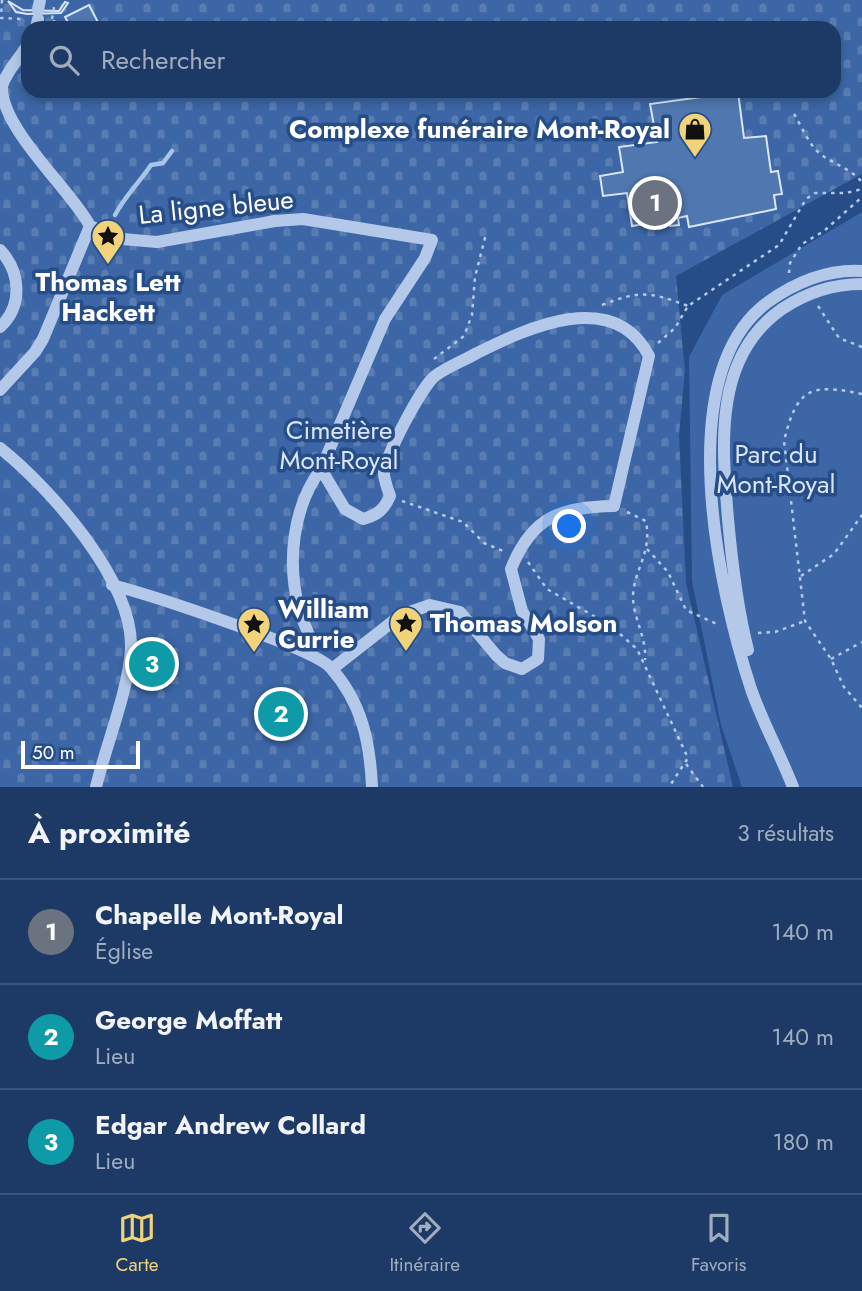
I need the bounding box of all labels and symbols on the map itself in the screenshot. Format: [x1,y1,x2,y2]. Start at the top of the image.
place label: Complexe funéraire Mont-Royal [289,110,670,148]
shop icon: Complexe funéraire Mont-Royal [676,110,714,159]
pin: 1 [632,177,678,229]
street label: La ligne bleue [137,180,295,234]
place icon: Thomas Lett Hackett [89,217,127,266]
place label: Thomas Lett Hackett [36,263,181,331]
park label: Cimetière Mont-Royal [280,411,398,479]
park label: Parc du Mont-Royal [717,435,835,503]
your location [552,509,586,543]
place label: William Currie [278,590,369,658]
place icon: Thomas Molson [387,604,425,653]
place label: Thomas Molson [430,604,617,642]
place icon: William Currie [235,605,273,654]
pin: 3 [129,638,175,690]
pin: 2 [258,688,304,740]
scale bar [21,738,140,770]

